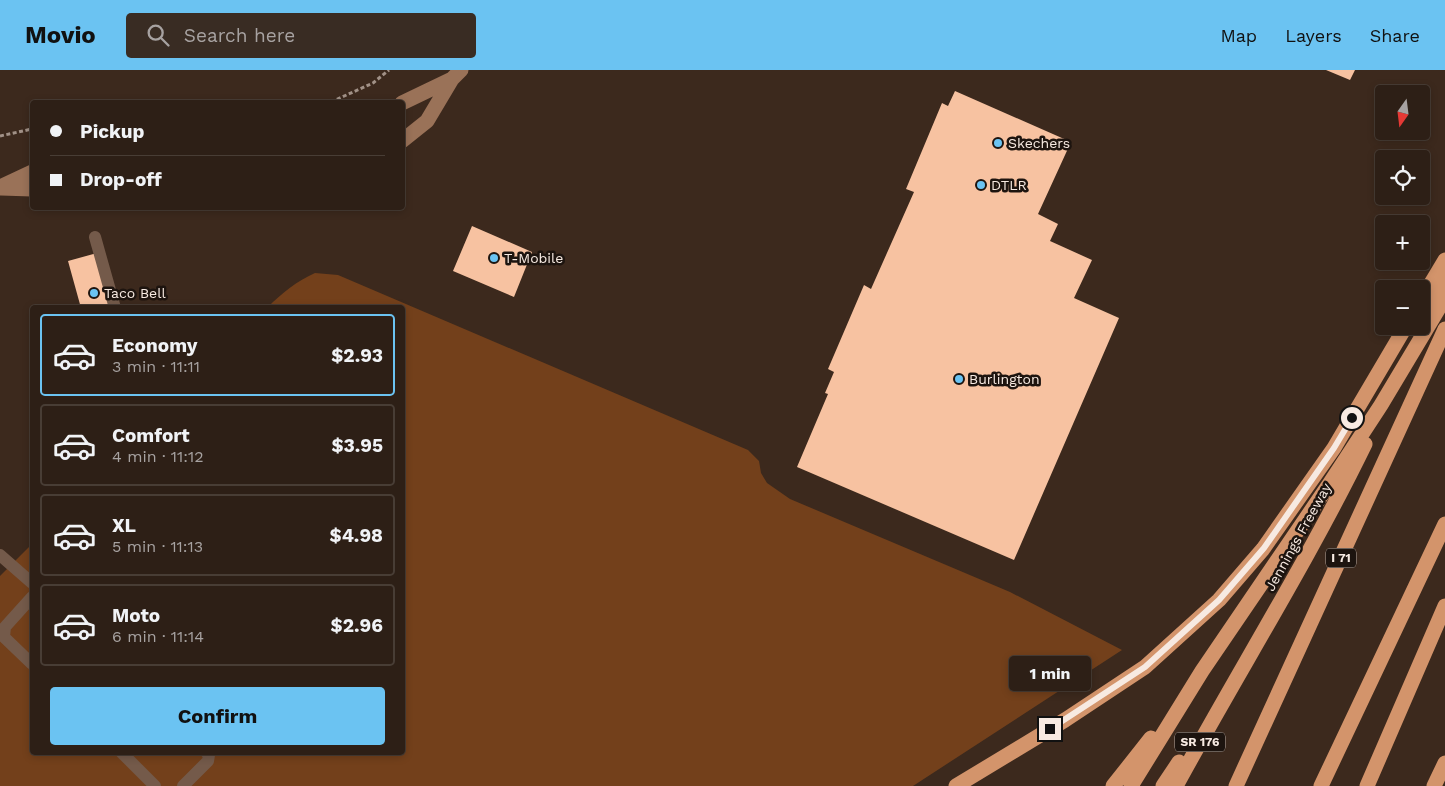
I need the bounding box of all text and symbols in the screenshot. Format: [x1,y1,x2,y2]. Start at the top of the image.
search box [126,13,476,58]
text: Movio [25,21,96,49]
icon: search [144,21,172,49]
text: Search here [184,24,295,47]
text: Map [1220,25,1257,46]
text: Layers [1285,25,1342,46]
text: Share [1370,25,1420,46]
north arrow [1375,85,1430,140]
map controls [1375,85,1430,335]
text: Pickup [80,120,144,143]
place label: Skechers [1008,135,1070,151]
marker: Skechers [992,137,1004,149]
button: locate [1375,150,1430,205]
text: Drop-off [80,168,162,191]
place label: DTLR [991,177,1027,193]
marker: DTLR [975,179,987,191]
button: + [1375,215,1430,270]
place label: T-Mobile [504,250,563,266]
marker: T-Mobile [488,252,500,264]
button: − [1375,280,1430,335]
place label: Taco Bell [104,285,166,301]
marker: Taco Bell [88,287,100,299]
icon: car [52,333,97,378]
text: Economy [112,334,197,357]
text: $2.93 [331,344,383,367]
text: 3 min · 11:11 [112,357,200,376]
place label: Burlington [969,371,1040,387]
marker: Burlington [953,373,965,385]
route start [1341,407,1363,429]
icon: car [52,423,97,468]
text: Comfort [112,424,190,447]
text: $3.95 [331,434,383,457]
text: 4 min · 11:12 [112,447,204,466]
street label: Jennings Freeway [1262,480,1335,594]
icon: car [52,513,97,558]
text: XL [112,514,136,537]
text: $4.98 [330,524,383,547]
text: 5 min · 11:13 [112,537,203,556]
road number: I 71 [1326,548,1356,568]
icon: car [52,603,97,648]
text: Moto [112,604,160,627]
text: $2.96 [331,614,383,637]
text: 6 min · 11:14 [112,627,204,646]
callout: 1 min [1009,656,1091,692]
text: 1 min [1029,664,1071,683]
button: Confirm [50,687,385,745]
route end [1039,718,1061,740]
road number: SR 176 [1175,732,1225,752]

